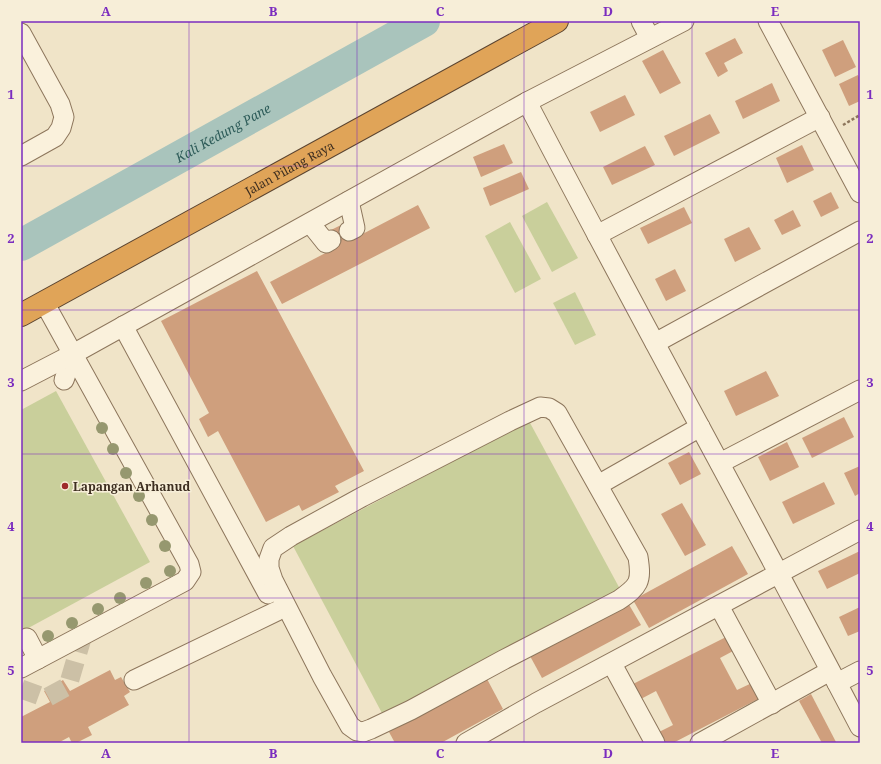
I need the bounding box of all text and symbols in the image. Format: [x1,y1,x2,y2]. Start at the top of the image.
text: A [101,2,111,20]
text: B [269,2,278,20]
text: C [436,2,445,20]
text: D [603,2,613,20]
text: E [771,2,780,20]
text: 1 [7,85,15,103]
text: 1 [866,85,874,103]
water label: Kali Kedung Pane [171,99,274,167]
street label: Jalan Pilang Raya [241,136,337,200]
text: 2 [7,229,15,247]
text: 2 [866,229,874,247]
text: 3 [7,373,15,391]
text: 3 [866,373,874,391]
place label: Lapangan Arhanud [73,478,191,495]
marker: Lapangan Arhanud [60,481,70,491]
text: 4 [7,517,15,535]
text: 4 [866,517,874,535]
text: 5 [7,661,15,679]
text: 5 [866,661,874,679]
text: A [101,744,111,762]
text: B [269,744,278,762]
text: C [436,744,445,762]
text: D [603,744,613,762]
text: E [771,744,780,762]

